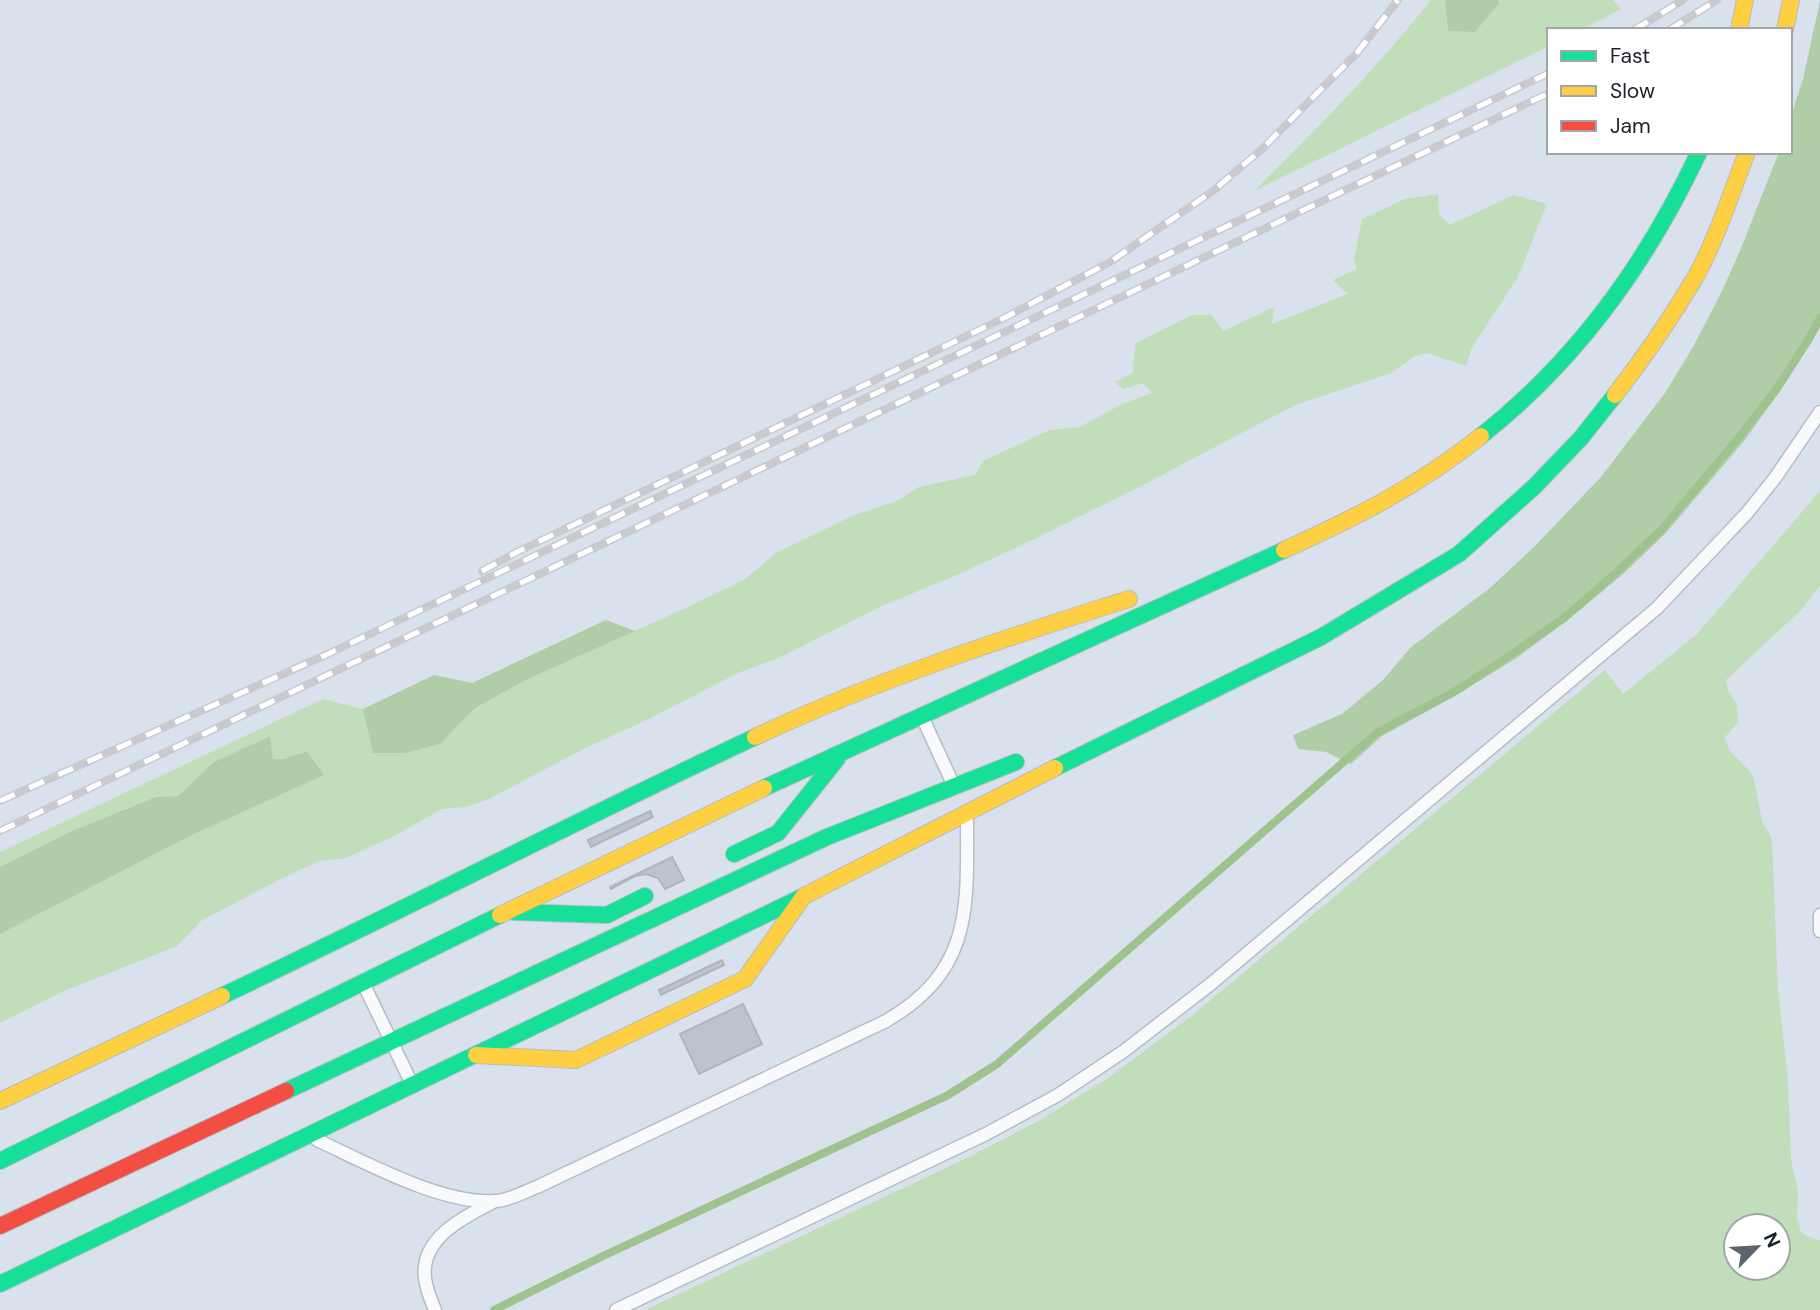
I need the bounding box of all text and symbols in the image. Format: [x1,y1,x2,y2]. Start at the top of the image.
legend [1547,28,1792,154]
text: Fast [1610,42,1650,70]
text: Slow [1610,77,1655,105]
text: Jam [1610,112,1651,140]
north arrow [1722,1212,1792,1282]
text: N [1758,1228,1786,1252]

